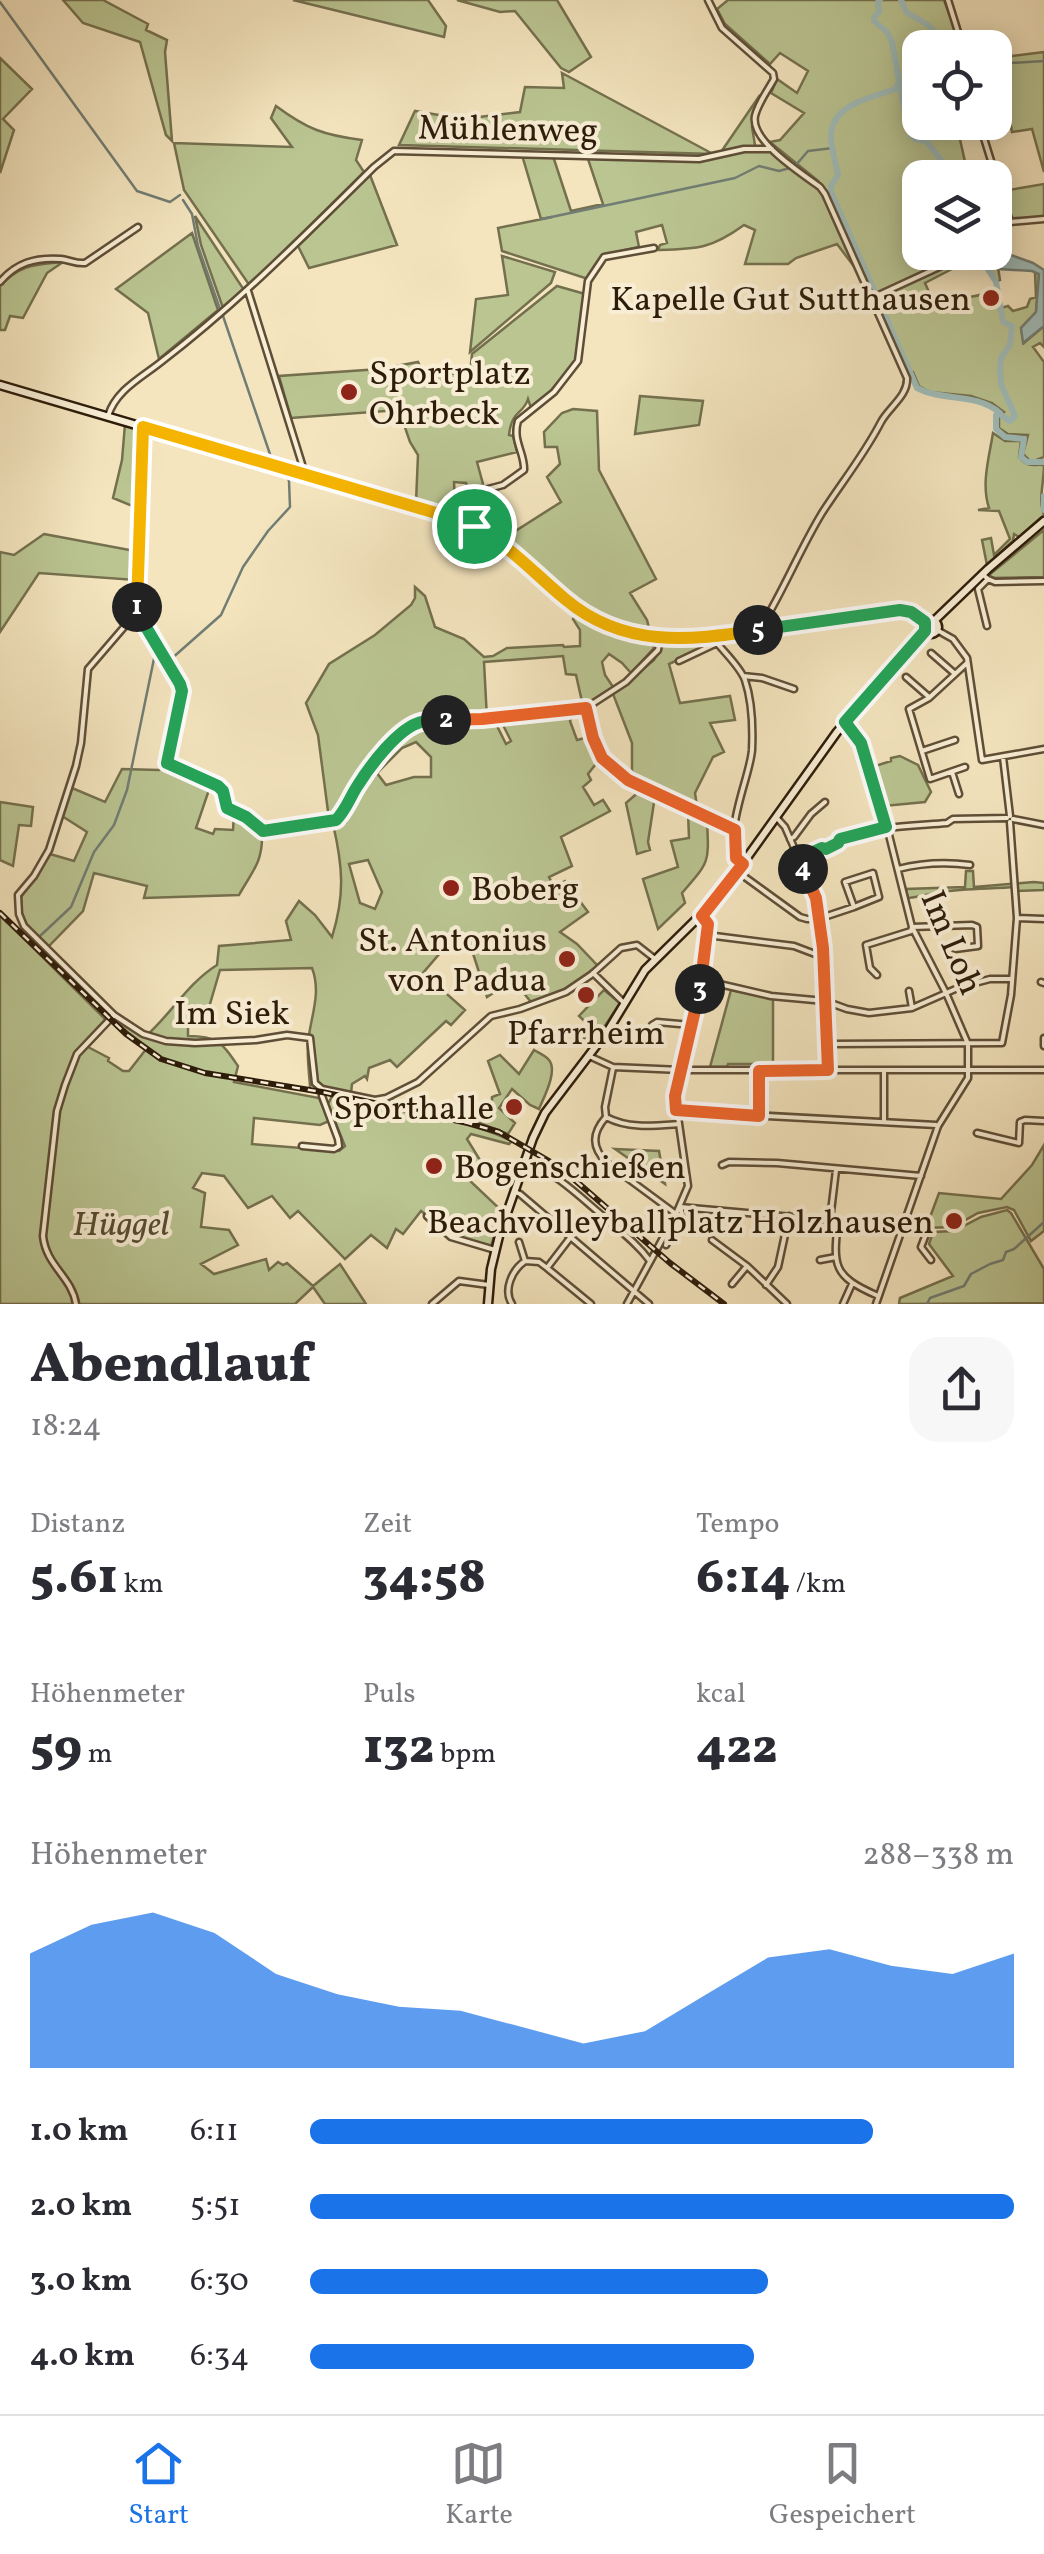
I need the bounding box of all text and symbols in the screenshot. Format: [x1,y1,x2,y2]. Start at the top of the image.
map controls [902,30,1012,270]
button: locate [902,30,1012,140]
street label: Mühlenweg [417,105,598,157]
button: layers [902,160,1012,270]
place label: Kapelle Gut Sutthausen [610,277,971,325]
marker: Kapelle Gut Sutthausen [980,287,1002,309]
place label: Sportplatz Ohrbeck [369,351,531,439]
marker: Sportplatz Ohrbeck [338,381,360,403]
pin [432,484,517,569]
icon: arrive [447,499,502,554]
pin: 1 [112,582,162,632]
text: 1 [131,587,143,626]
pin: 5 [733,605,783,655]
text: 5 [751,610,765,649]
pin: 2 [421,695,471,745]
text: 2 [439,700,453,739]
pin: 4 [778,844,828,894]
text: 4 [795,849,811,888]
place label: Boberg [471,867,579,915]
marker: Boberg [440,877,462,899]
street label: Im Loh [907,884,994,1003]
place label: St. Antonius von Padua [358,918,547,1006]
marker: St. Antonius von Padua [556,948,578,970]
pin: 3 [675,964,725,1014]
text: 3 [693,969,707,1008]
marker: Pfarrheim [575,984,597,1006]
street label: Im Siek [174,991,290,1039]
place label: Pfarrheim [507,1011,665,1059]
place label: Sporthalle [333,1086,494,1134]
marker: Sporthalle [503,1096,525,1118]
place label: Bogenschießen [454,1145,686,1193]
marker: Bogenschießen [423,1155,445,1177]
place label: Beachvolleyballplatz Holzhausen [427,1200,934,1248]
park label: Hüggel [73,1202,170,1250]
marker: Beachvolleyballplatz Holzhausen [943,1210,965,1232]
text: Abendlauf [30,1329,311,1405]
button: share [909,1337,1014,1442]
text: 18:24 [30,1405,102,1449]
text: Distanz [30,1505,125,1544]
text: Zeit [363,1505,412,1544]
text: Tempo [696,1505,779,1544]
text: 5.61 [30,1544,118,1614]
text: 34:58 [363,1544,486,1614]
text: 6:14 [696,1544,790,1614]
text: km [118,1565,164,1604]
text: /km [790,1565,846,1604]
text: Höhenmeter [30,1675,185,1714]
text: Puls [363,1675,415,1714]
text: kcal [696,1675,746,1714]
text: 59 [30,1714,82,1784]
text: 132 [363,1714,434,1784]
text: 422 [696,1714,778,1784]
text: m [82,1735,113,1774]
text: bpm [434,1735,496,1774]
text: Höhenmeter [30,1834,207,1878]
text: 288–338 m [863,1834,1014,1878]
text: 1.0 km [30,2110,128,2154]
text: 6:11 [190,2110,239,2154]
text: 2.0 km [30,2185,132,2229]
text: 5:51 [190,2185,241,2229]
text: 3.0 km [30,2260,132,2304]
text: 6:30 [190,2260,249,2304]
text: 4.0 km [30,2335,135,2379]
text: 6:34 [190,2335,249,2379]
tab: Start [128,2436,189,2535]
tab: Karte [445,2436,513,2535]
tab: Gespeichert [769,2436,916,2535]

